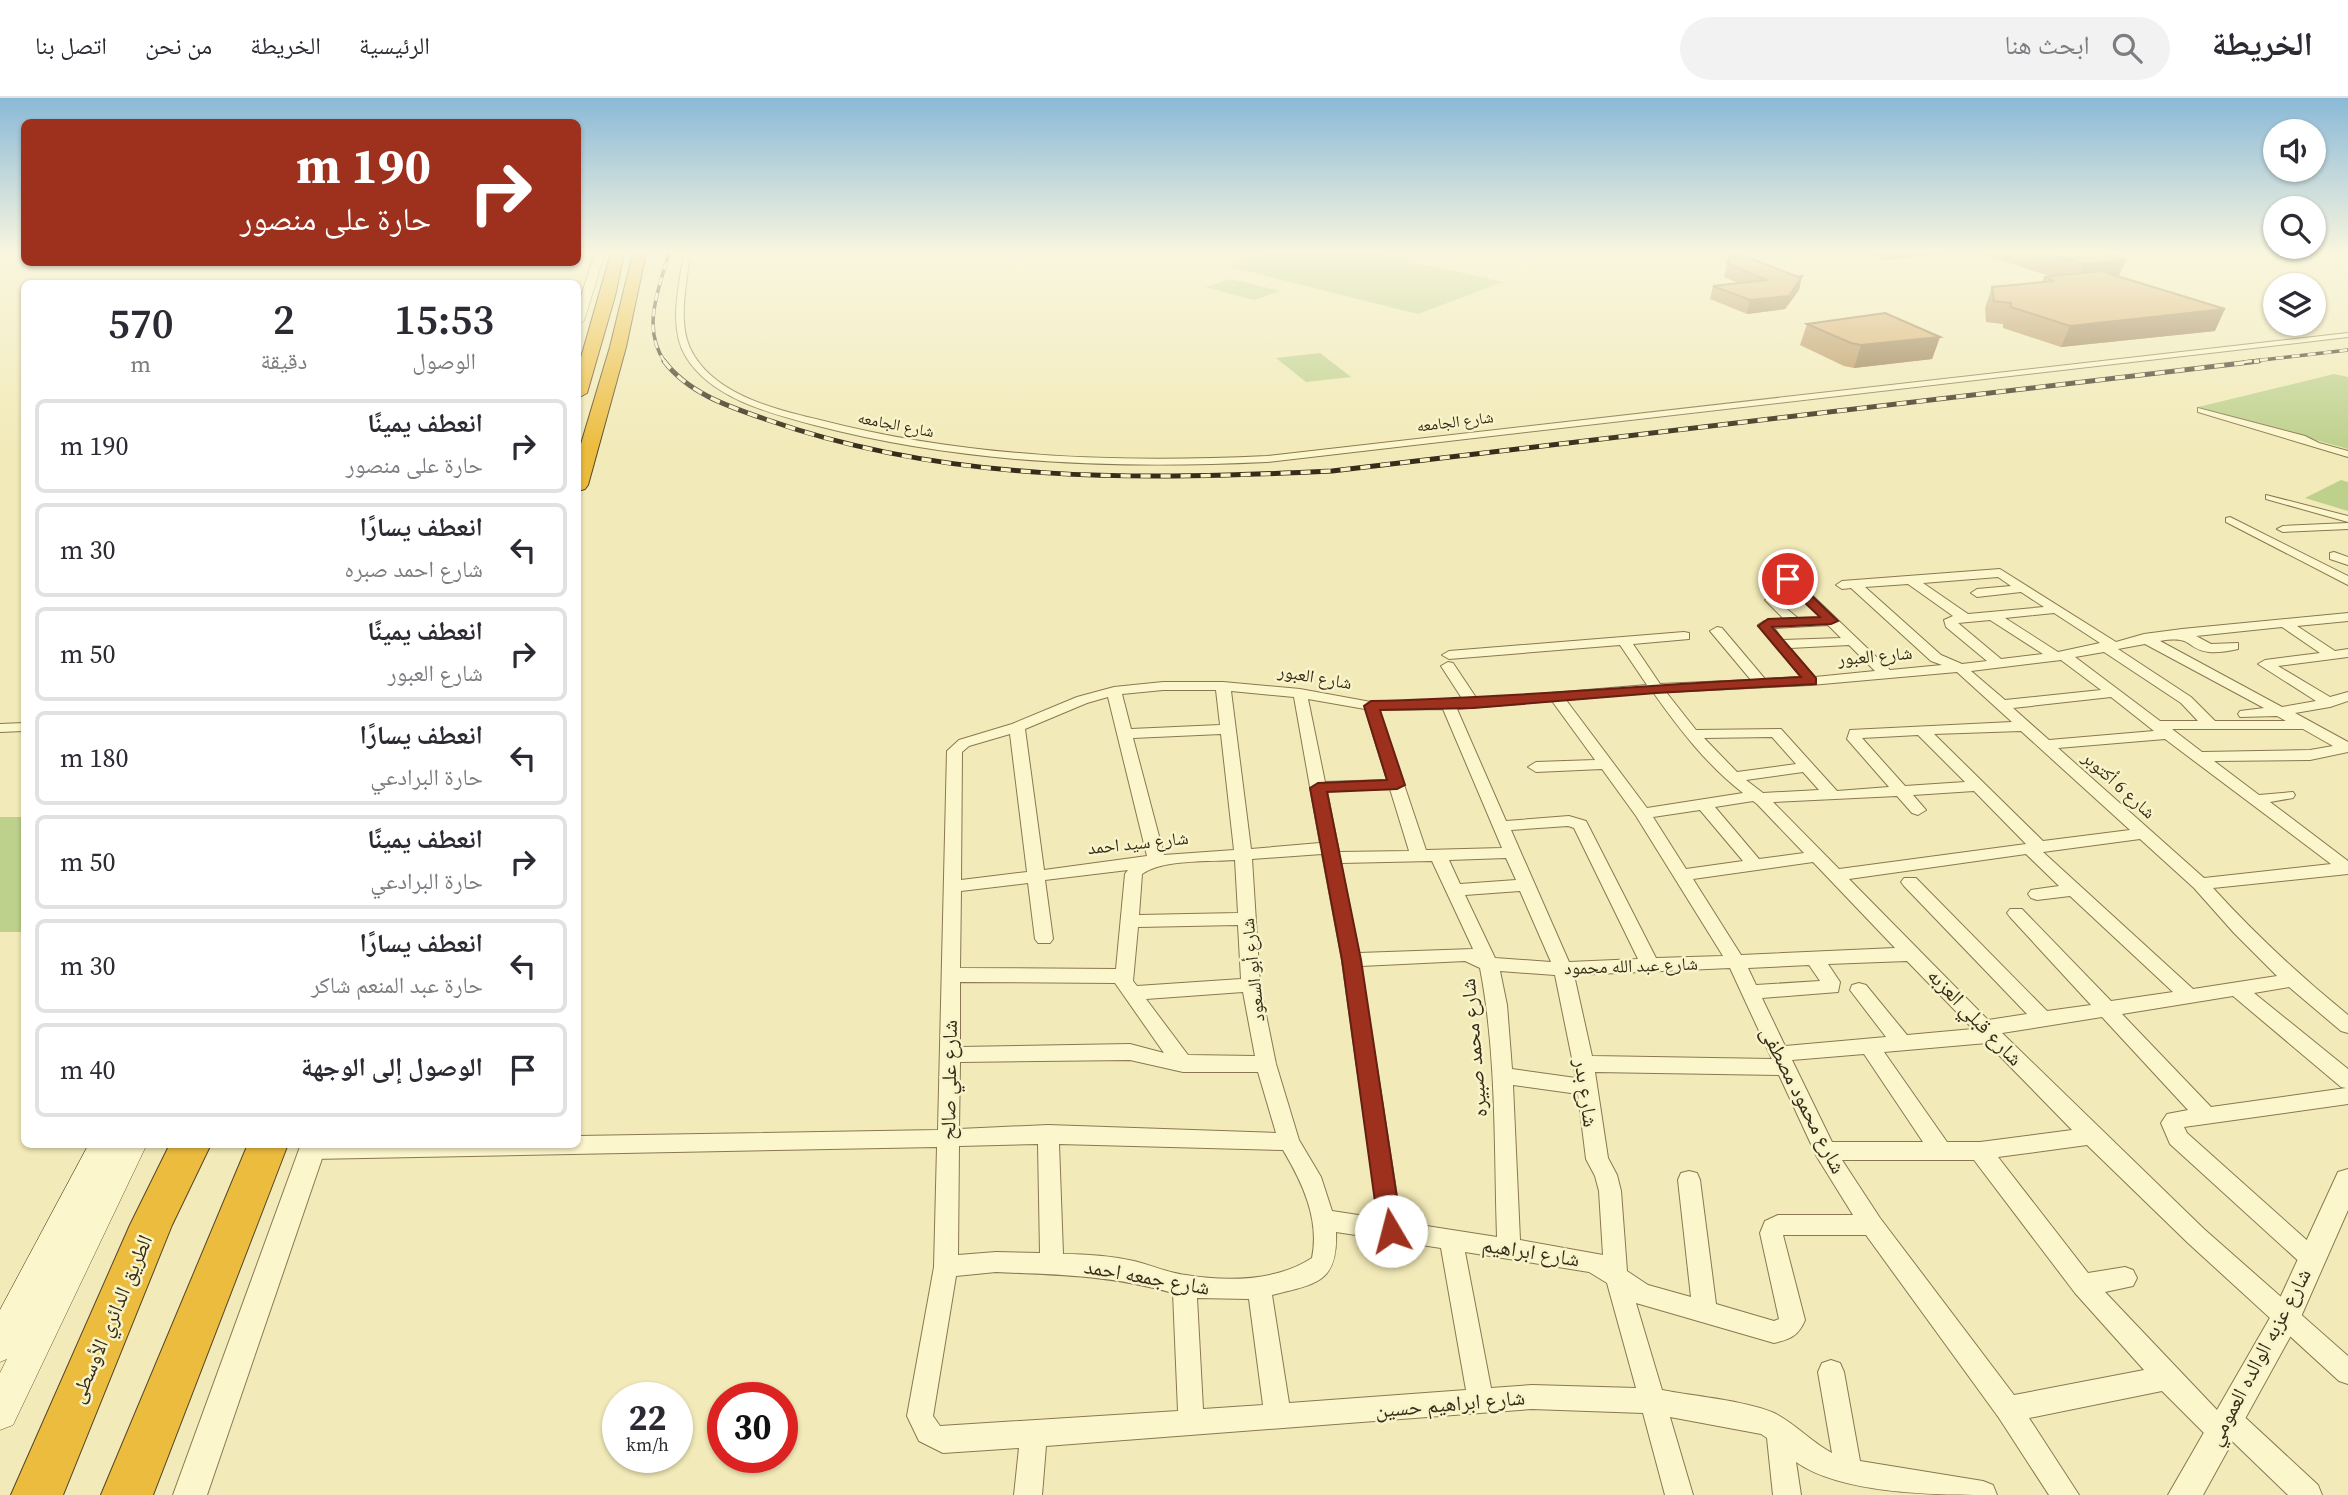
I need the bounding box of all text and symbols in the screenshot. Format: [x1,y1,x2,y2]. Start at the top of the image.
search box [1680,17,2170,80]
text: الخريطة [2212,21,2313,66]
text: ابحث هنا [2004,27,2090,63]
text: اتصل بنا [35,29,107,62]
text: من نحن [145,29,212,62]
text: الخريطة [250,29,321,62]
text: الرئيسية [359,29,430,62]
icon: search [2108,29,2146,67]
map controls [2263,119,2326,336]
button: sound [2263,119,2326,182]
text: 190 m [296,132,431,199]
icon: right [455,147,546,238]
button: search [2263,196,2326,259]
text: حارة على منصور [240,197,431,241]
button: layers [2263,273,2326,336]
text: 2 [273,290,295,348]
text: 15:53 [394,290,494,348]
text: 570 [108,294,174,352]
text: دقيقة [260,345,307,377]
text: الوصول [412,345,476,377]
text: m [130,348,151,380]
text: انعطف يمينًا [367,405,483,441]
street label: شارع الجامعه [1415,405,1495,437]
street label: شارع الجامعه [856,406,936,442]
icon: right [504,427,542,465]
text: 190 m [60,428,129,464]
text: حارة على منصور [346,449,483,481]
text: انعطف يسارًا [360,509,483,545]
icon: left [504,531,542,569]
text: 30 m [60,532,116,568]
pin [1758,549,1818,609]
text: شارع احمد صبره [345,553,483,585]
icon: arrive [1769,560,1807,598]
text: انعطف يمينًا [367,613,483,649]
icon: right [504,635,542,673]
text: 50 m [60,636,116,672]
street label: شارع العبور [1836,640,1913,671]
text: شارع العبور [388,657,483,689]
street label: شارع العبور [1275,658,1354,695]
text: انعطف يسارًا [360,717,483,753]
icon: left [504,739,542,777]
text: 180 m [60,740,129,776]
street label: شارع 6 أكتوبر [2077,744,2161,824]
text: حارة البرادعي [370,761,483,793]
text: انعطف يمينًا [367,821,483,857]
street label: شارع سيد احمد [1086,825,1190,860]
icon: right [504,843,542,881]
text: 50 m [60,844,116,880]
text: حارة البرادعي [370,865,483,897]
street label: شارع أبو السعود [1235,917,1270,1023]
text: انعطف يسارًا [360,925,483,961]
icon: left [504,947,542,985]
text: 30 m [60,948,116,984]
street label: شارع عبد الله محمود [1564,951,1698,980]
street label: شارع قبلي العزبه [1919,961,2030,1074]
text: حارة عبد المنعم شاكر [311,969,483,1001]
street label: شارع محمد صبيره [1453,977,1494,1119]
street label: شارع علي صالح [933,1020,966,1140]
street label: شارع محمود مصطفى [1754,1021,1853,1179]
text: الوصول إلى الوجهة [301,1049,483,1085]
icon: arrive [504,1051,542,1089]
text: 40 m [60,1052,116,1088]
street label: شارع بدر [1567,1056,1606,1129]
position arrow [1354,1194,1428,1268]
street label: شارع ابراهيم [1480,1229,1582,1274]
street label: الطريق الدائري الأوسطى [62,1230,161,1408]
street label: شارع جمعه احمد [1082,1251,1212,1302]
street label: شارع عزبه الوالده العمومي [2200,1263,2320,1452]
speed limit sign: 30 [707,1382,798,1473]
street label: شارع ابراهيم حسين [1374,1383,1526,1425]
text: 22 [629,1394,666,1442]
text: km/h [626,1432,669,1457]

